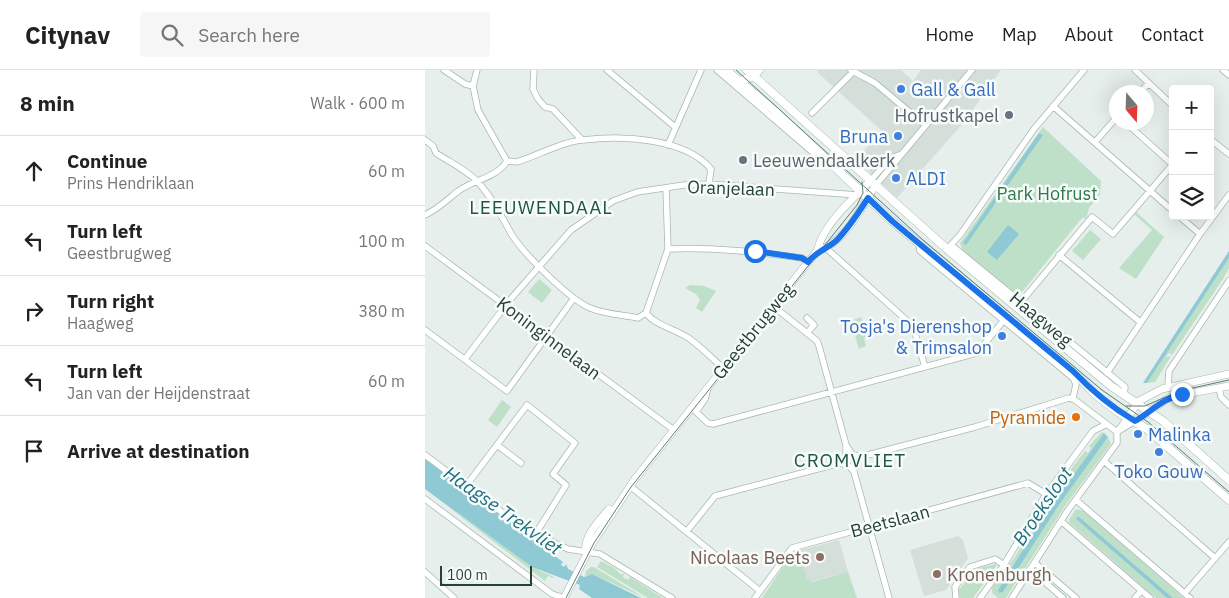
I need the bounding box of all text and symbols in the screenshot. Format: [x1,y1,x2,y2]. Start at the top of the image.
search box [140,12,490,57]
text: Citynav [25,19,110,51]
icon: search [158,21,186,49]
text: Search here [198,23,300,47]
text: Home [926,23,974,46]
text: Map [1002,23,1037,46]
text: About [1065,23,1113,46]
text: Contact [1141,23,1204,46]
place label: Gall & Gall [911,78,996,101]
marker: Gall & Gall [895,83,907,95]
north arrow [1109,85,1154,130]
map controls [1169,85,1214,220]
button: + [1169,85,1214,130]
text: 8 min [20,89,75,117]
text: Walk · 600 m [310,93,405,113]
place label: Hofrustkapel [894,104,999,127]
marker: Hofrustkapel [1003,109,1015,121]
place label: Bruna [840,125,888,148]
marker: Bruna [892,130,904,142]
button: − [1169,130,1214,175]
text: Continue [67,149,147,173]
place label: Leeuwendaalkerk [753,149,896,172]
marker: Leeuwendaalkerk [737,154,749,166]
icon: ahead [20,157,48,185]
text: 60 m [368,161,405,181]
place label: ALDI [906,167,946,190]
marker: ALDI [890,172,902,184]
text: Prins Hendriklaan [67,173,194,193]
street label: Oranjelaan [687,175,775,201]
button: layers [1169,175,1214,220]
park label: Park Hofrust [997,182,1098,205]
district label: LEEUWENDAAL [469,195,613,219]
text: Turn left [67,219,143,243]
icon: left [20,227,48,255]
text: 100 m [358,231,405,251]
route start [744,240,767,263]
text: Geestbrugweg [67,243,171,263]
street label: Geestbrugweg [707,278,799,384]
street label: Haagweg [1005,286,1077,352]
text: Turn right [67,289,154,313]
street label: Koninginnelaan [492,291,606,385]
icon: right [20,297,48,325]
text: 380 m [358,301,405,321]
text: Haagweg [67,313,133,333]
place label: Tosja's Dierenshop & Trimsalon [840,315,992,359]
marker: Tosja's Dierenshop & Trimsalon [996,330,1008,342]
text: Turn left [67,359,143,383]
icon: left [20,367,48,395]
text: 60 m [368,371,405,391]
text: Jan van der Heijdenstraat [67,383,250,403]
route end [1171,383,1194,406]
place label: Pyramide [989,406,1066,429]
marker: Pyramide [1070,411,1082,423]
place label: Malinka [1148,423,1211,446]
marker: Malinka [1132,428,1144,440]
icon: arrive [20,437,48,465]
text: Arrive at destination [67,439,250,463]
marker: Toko Gouw [1153,446,1165,458]
district label: CROMVLIET [794,448,906,472]
water label: Haagse Trekvliet [439,460,567,560]
place label: Toko Gouw [1114,460,1204,483]
water label: Broeksloot [1007,461,1078,550]
street label: Beetslaan [848,499,932,543]
place label: Nicolaas Beets [690,546,810,569]
marker: Nicolaas Beets [814,551,826,563]
scale bar [440,563,533,586]
place label: Kronenburgh [947,563,1052,586]
text: 100 m [447,566,488,584]
marker: Kronenburgh [931,568,943,580]

